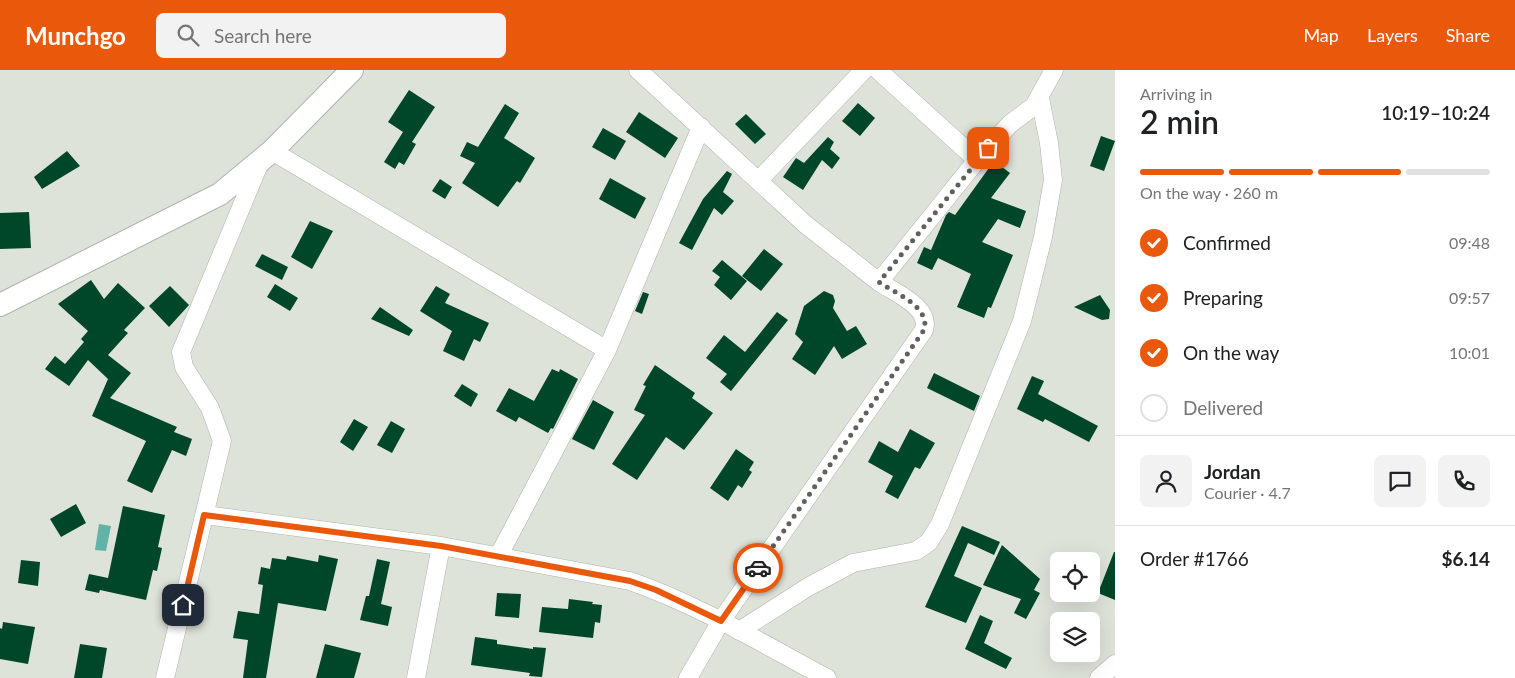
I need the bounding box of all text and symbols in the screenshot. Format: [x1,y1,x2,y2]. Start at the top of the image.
search box [156,13,506,58]
text: Munchgo [25,21,126,50]
icon: search [174,21,202,49]
text: Search here [214,24,312,47]
text: Map [1303,24,1339,46]
text: Layers [1367,24,1418,46]
text: Share [1446,24,1490,46]
text: Arriving in [1140,84,1213,103]
text: 10:19–10:24 [1381,101,1490,124]
text: 2 min [1140,102,1219,141]
pin [967,127,1009,169]
icon: bag [974,134,1002,162]
text: On the way · 260 m [1140,183,1278,202]
icon: check [1140,229,1168,257]
text: Confirmed [1183,231,1271,254]
text: 09:48 [1449,233,1490,252]
icon: check [1140,284,1168,312]
text: Preparing [1183,286,1263,309]
text: 09:57 [1449,288,1490,307]
icon: check [1140,339,1168,367]
text: On the way [1183,341,1279,364]
text: 10:01 [1449,343,1490,362]
text: Delivered [1183,396,1263,419]
button: person [1140,455,1192,507]
button: chat [1374,455,1426,507]
button: phone [1438,455,1490,507]
text: Jordan [1204,460,1261,483]
text: Courier · 4.7 [1204,483,1291,502]
courier [733,543,783,593]
text: Order #1766 [1140,547,1249,570]
text: $6.14 [1441,547,1490,570]
map controls [1050,552,1100,662]
button: locate [1050,552,1100,602]
icon: car [744,554,772,582]
pin [162,584,204,626]
icon: home [169,591,197,619]
button: layers [1050,612,1100,662]

